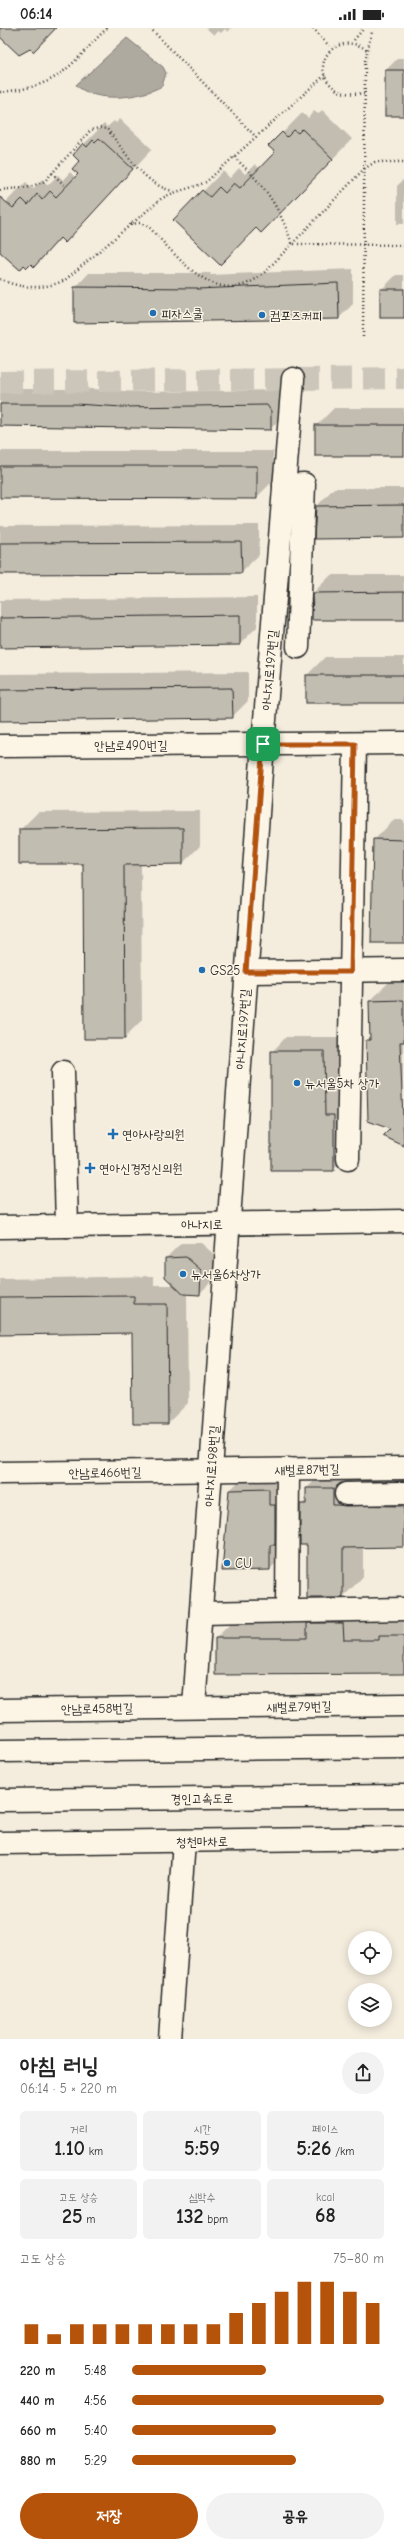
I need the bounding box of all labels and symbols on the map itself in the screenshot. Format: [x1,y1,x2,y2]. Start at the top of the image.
place label: 피자스쿨 [161,306,203,321]
marker: 피자스쿨 [148,308,158,318]
place label: 컴포즈커피 [270,308,322,323]
marker: 컴포즈커피 [257,310,267,320]
street label: 아나지로197번길 [258,629,280,711]
pin [246,727,280,761]
street label: 안남로490번길 [94,738,168,753]
place label: GS25 [210,963,240,978]
marker: GS25 [197,965,207,975]
street label: 아나지로197번길 [232,988,253,1070]
place label: 뉴서울5차 상가 [305,1076,380,1091]
marker: 뉴서울5차 상가 [292,1078,302,1088]
place label: 연아사랑의원 [122,1127,185,1142]
marker: 연아사랑의원 [107,1128,119,1140]
place label: 연아신경정신의원 [99,1161,183,1176]
marker: 연아신경정신의원 [84,1162,96,1174]
street label: 아나지로 [181,1217,223,1232]
place label: 뉴서울6차상가 [191,1267,261,1282]
marker: 뉴서울6차상가 [178,1269,188,1279]
street label: 아나지로198번길 [201,1425,222,1507]
street label: 새벌로87번길 [274,1461,340,1478]
street label: 안남로466번길 [69,1464,141,1481]
place label: CU [235,1556,252,1571]
marker: CU [222,1558,232,1568]
street label: 새벌로79번길 [266,1698,332,1715]
street label: 안남로458번길 [61,1700,133,1717]
street label: 경인고속도로 [170,1790,234,1807]
street label: 청천마차로 [176,1834,228,1849]

